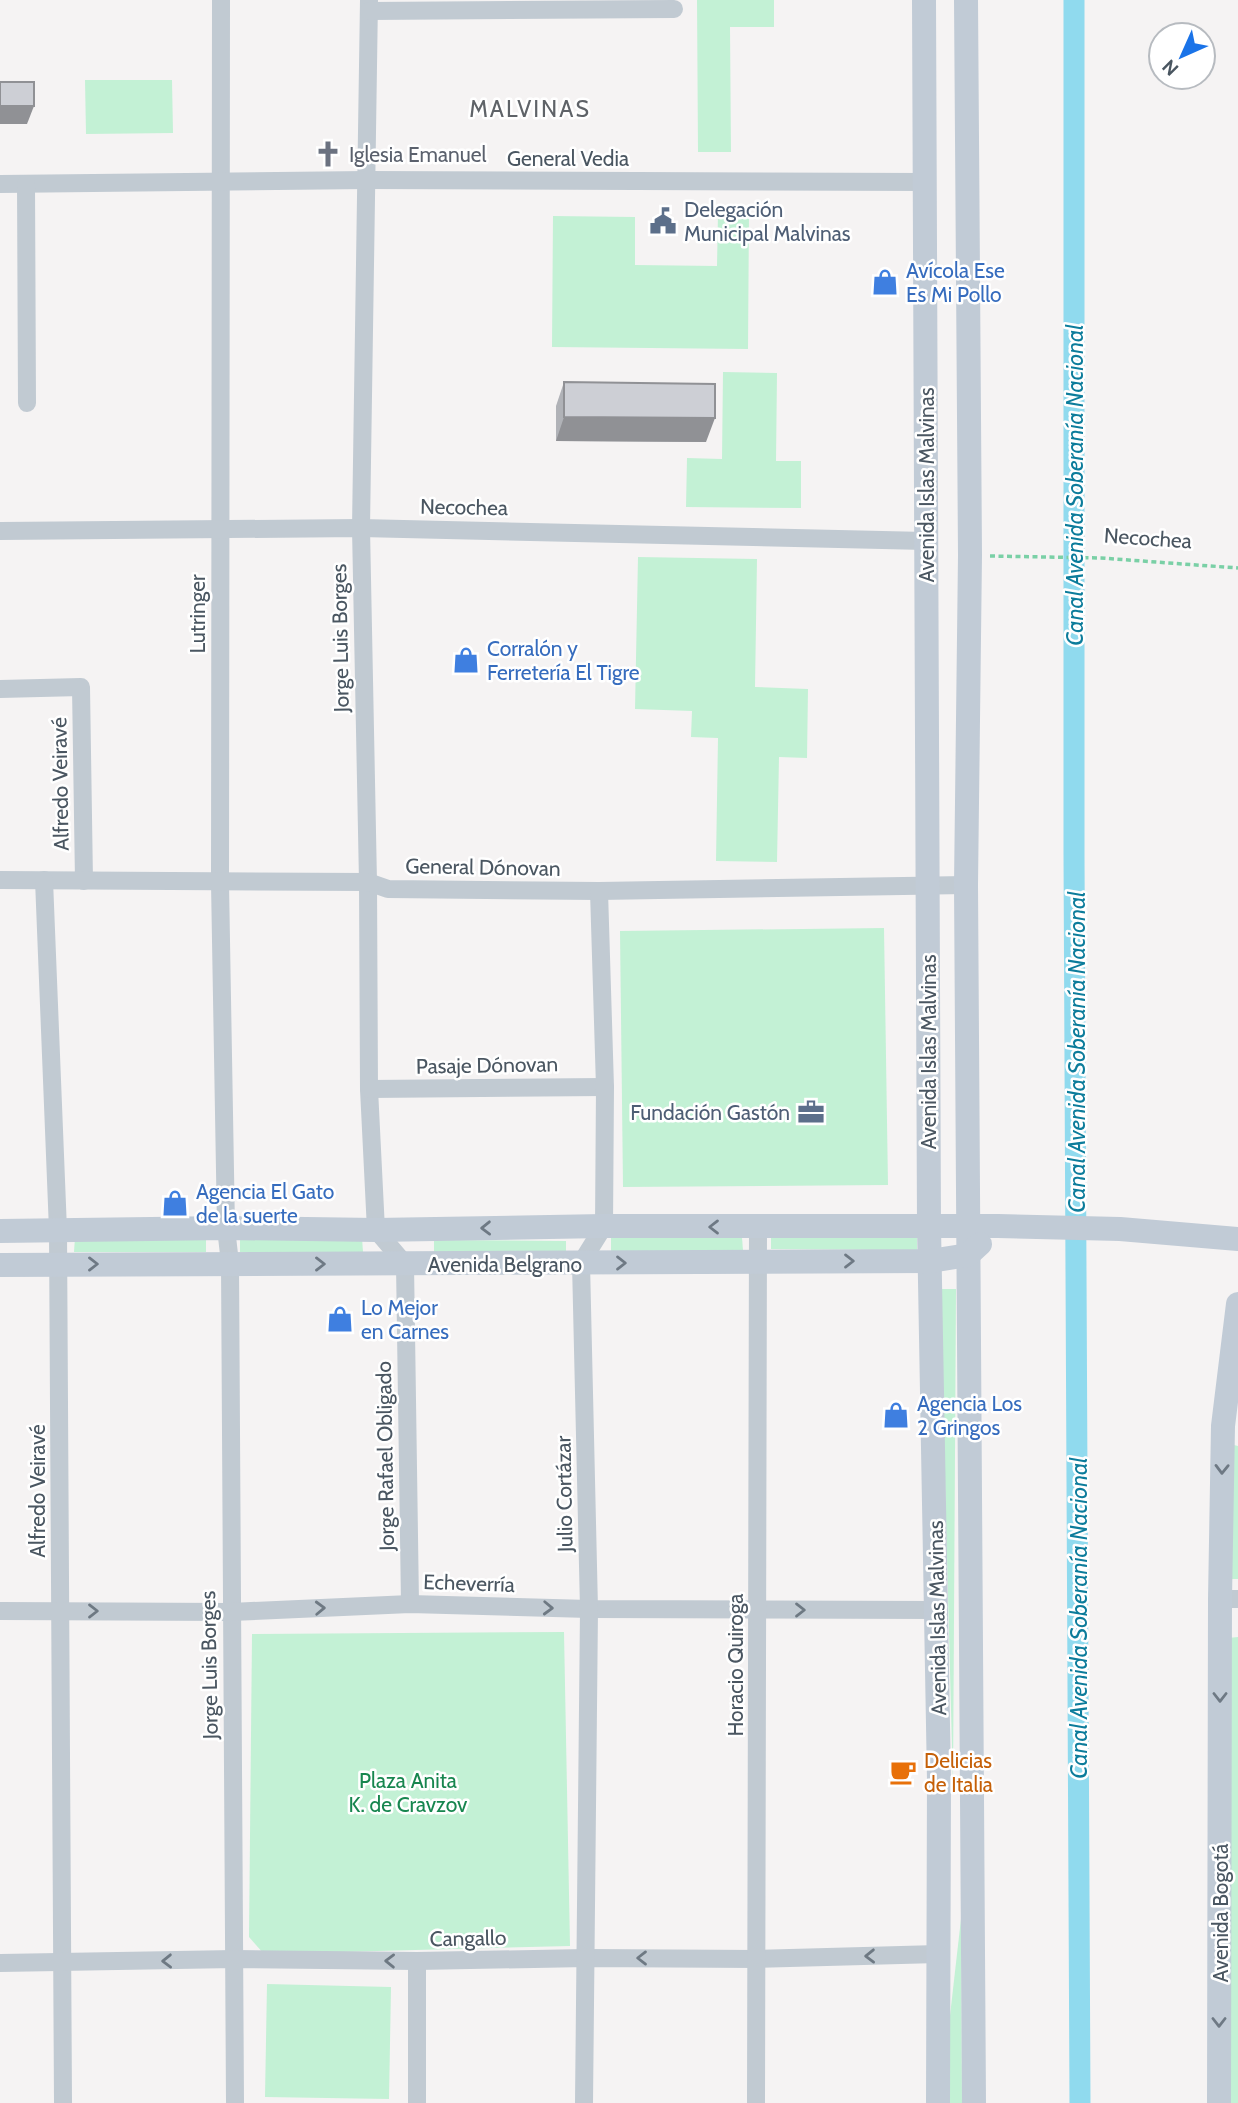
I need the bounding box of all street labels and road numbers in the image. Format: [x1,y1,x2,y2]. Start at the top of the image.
street label: General Vedia [507,146,629,171]
street label: Avenida Islas Malvinas [914,387,939,583]
street label: Necochea [420,494,508,520]
street label: Necochea [1103,522,1193,554]
street label: Jorge Luis Borges [326,563,354,714]
street label: Lutringer [185,574,210,654]
street label: Alfredo Veiravé [46,717,74,851]
street label: General Dónovan [405,853,561,881]
street label: Avenida Islas Malvinas [916,954,941,1150]
street label: Pasaje Dónovan [416,1051,558,1080]
street label: Avenida Belgrano [428,1252,582,1277]
street label: Jorge Rafael Obligado [371,1361,399,1552]
street label: Alfredo Veiravé [25,1424,50,1558]
street label: Julio Cortázar [550,1435,578,1553]
street label: Avenida Islas Malvinas [923,1520,951,1716]
street label: Echeverría [423,1569,515,1597]
street label: Jorge Luis Borges [195,1590,223,1741]
street label: Horacio Quiroga [723,1594,748,1736]
street label: Avenida Bogotá [1208,1844,1233,1982]
street label: Cangallo [429,1925,507,1951]

